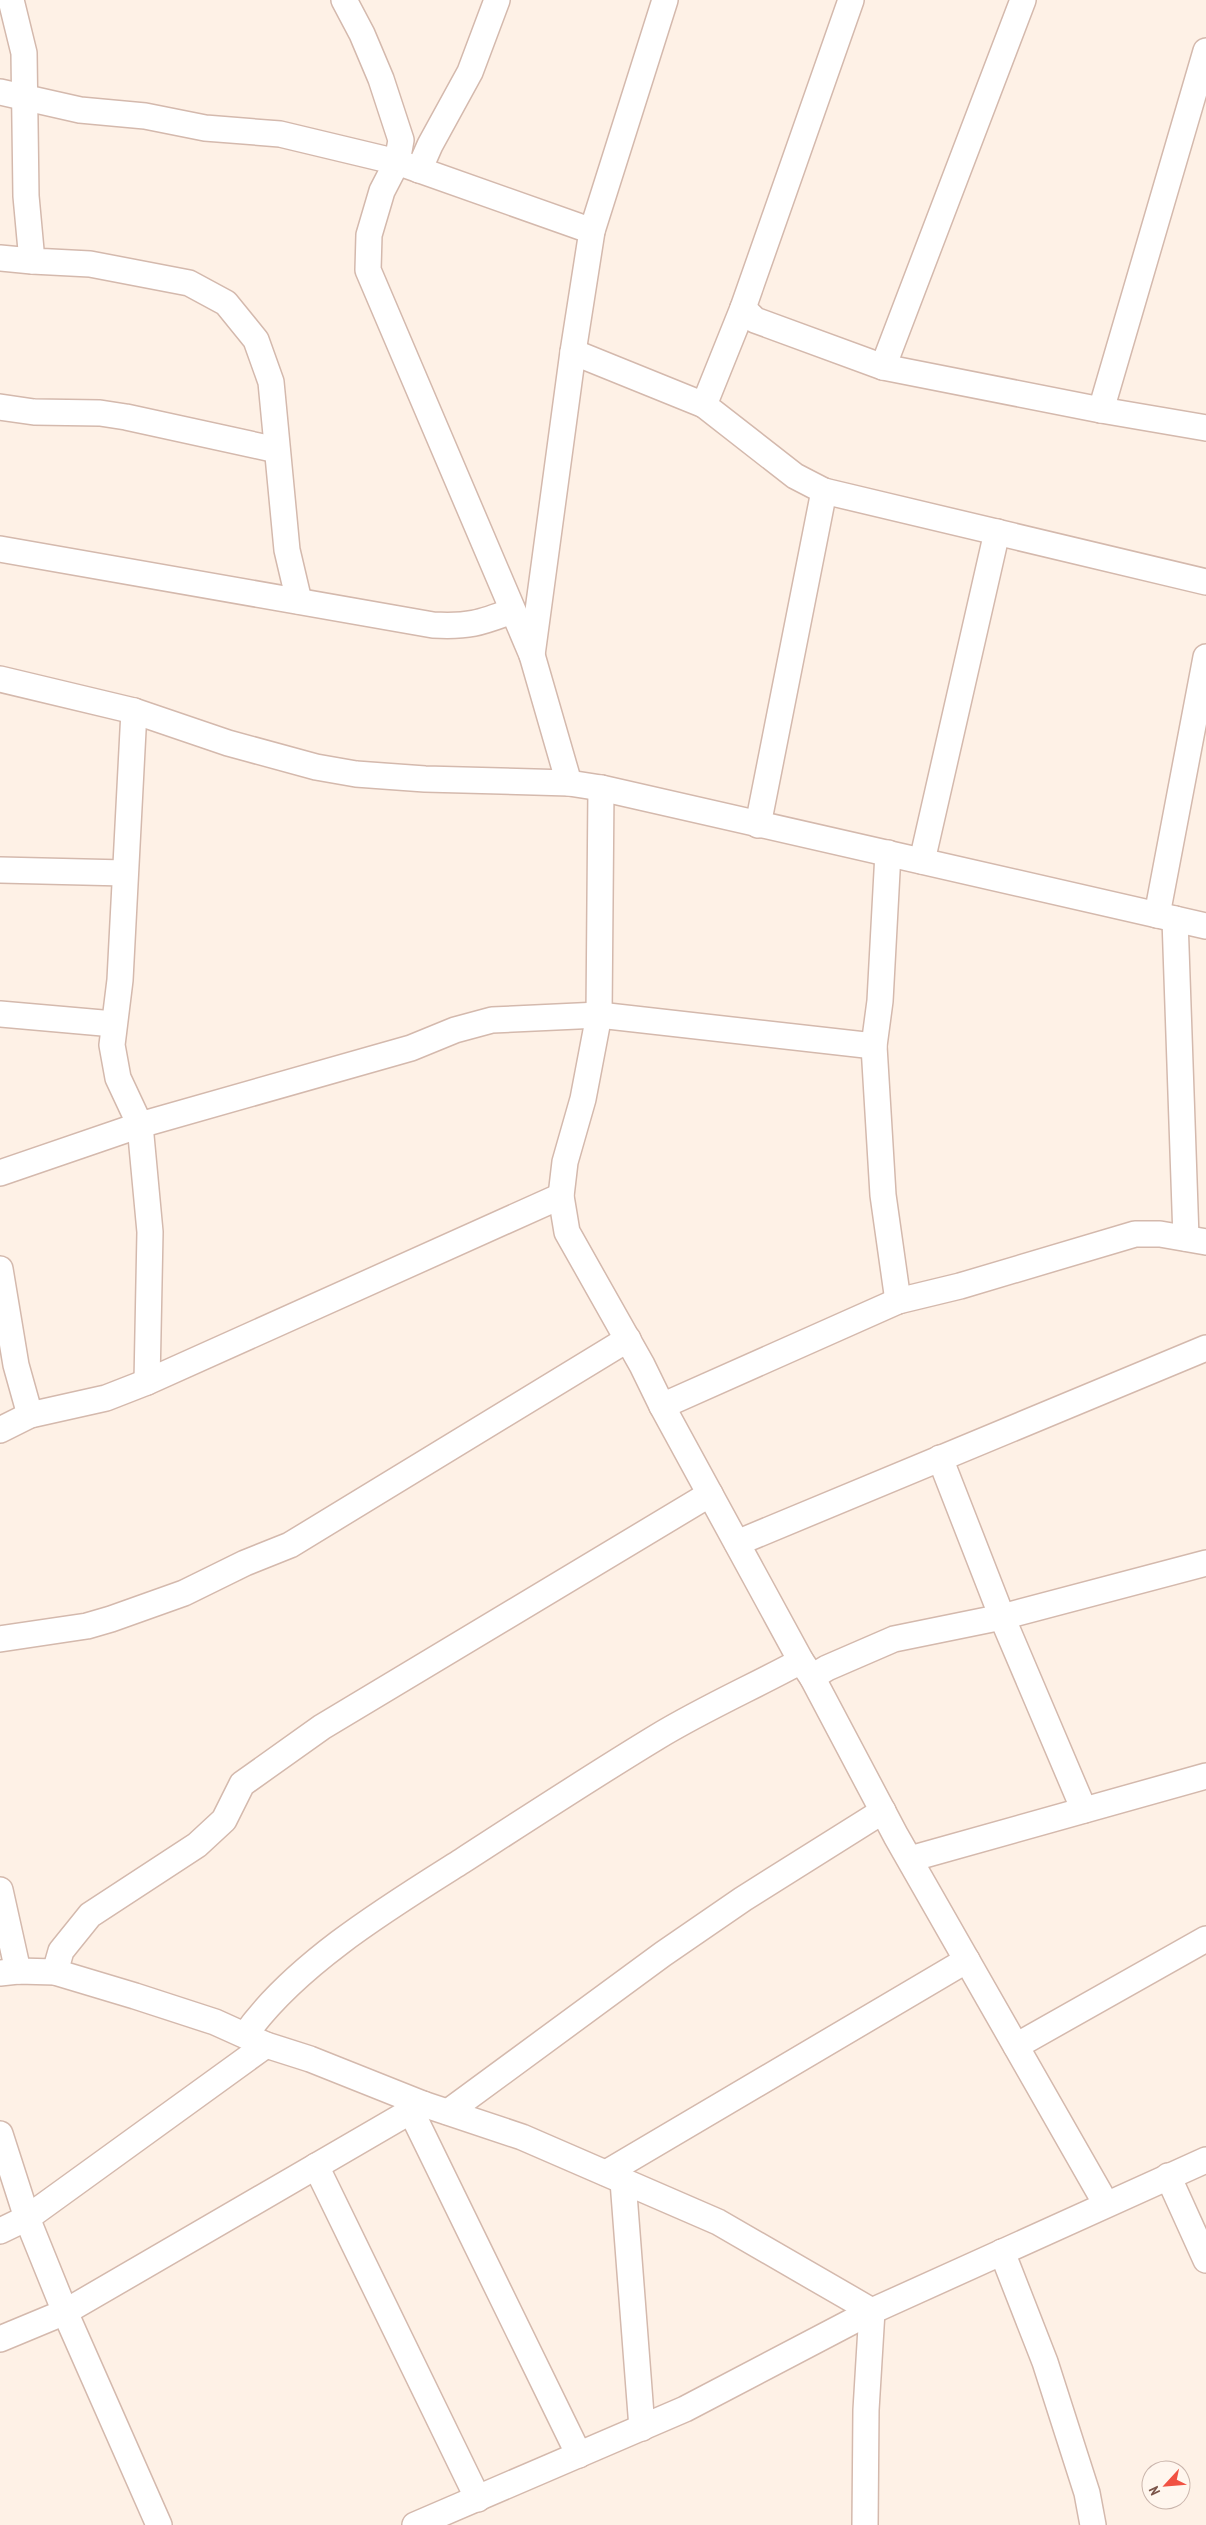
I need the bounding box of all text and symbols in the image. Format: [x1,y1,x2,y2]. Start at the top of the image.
north arrow [1141,2460,1191,2510]
text: N [1145,2483,1164,2498]

